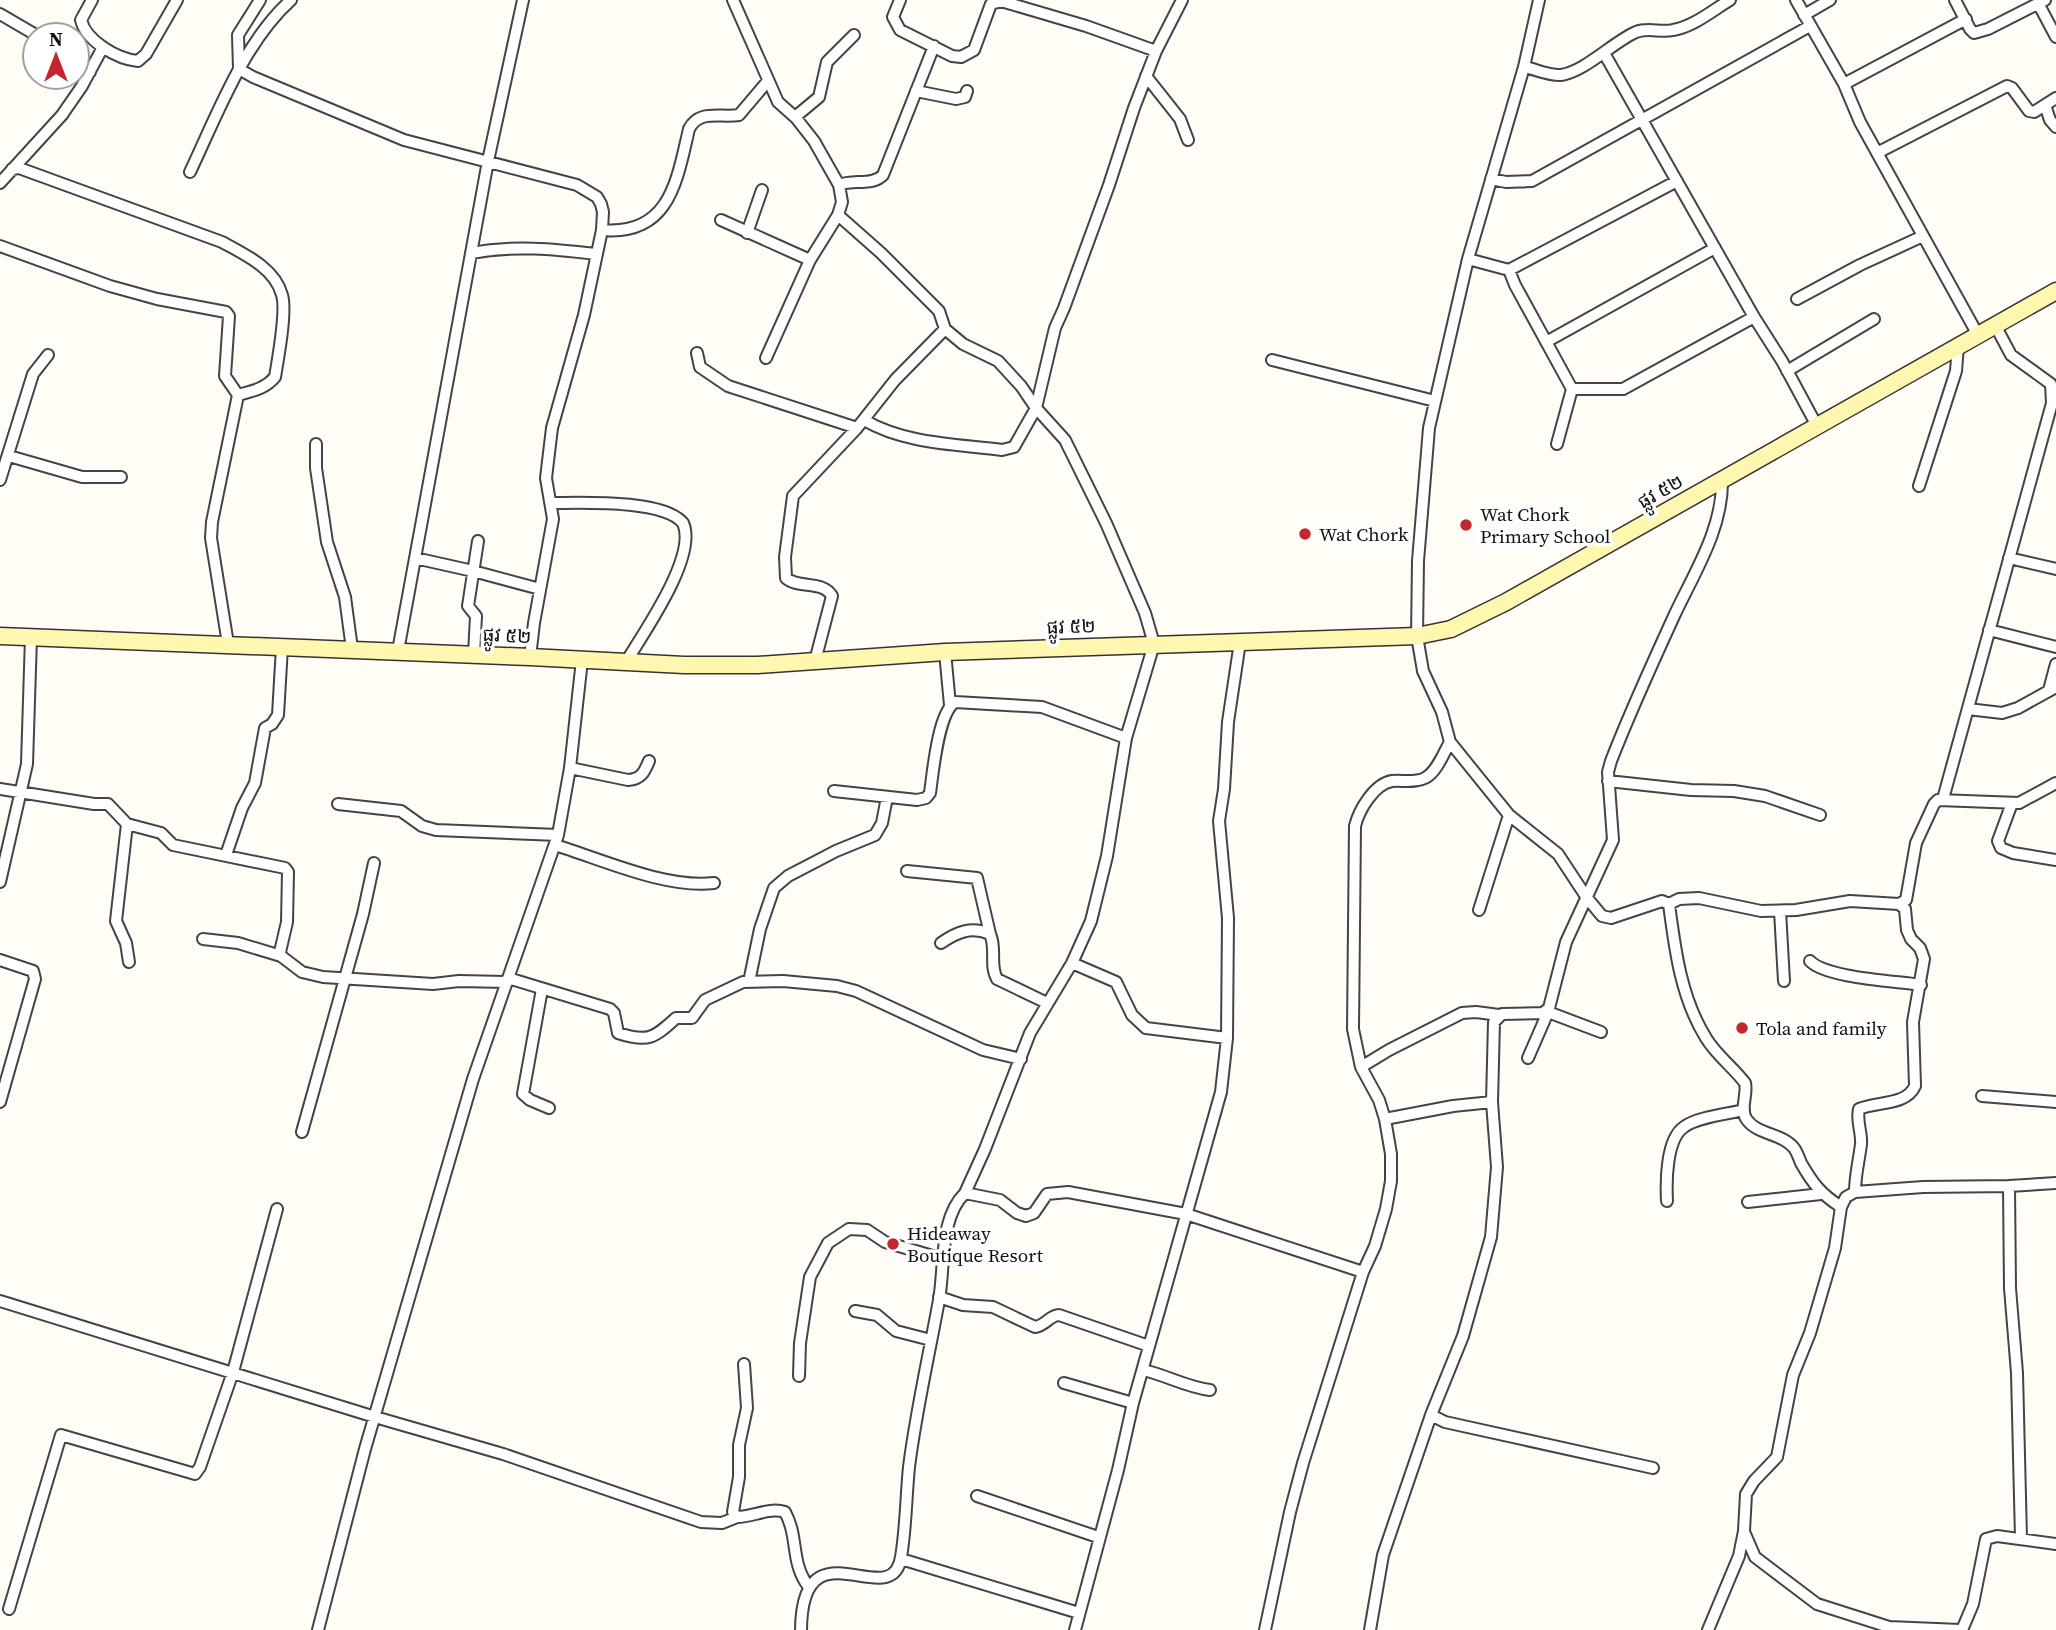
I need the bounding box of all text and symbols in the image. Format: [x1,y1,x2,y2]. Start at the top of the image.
north arrow [21,21,91,91]
text: N [49,26,63,52]
street label: ផ្លូវ ៥២ [1632,467,1690,519]
place label: Wat Chork Primary School [1480,501,1611,549]
marker: Wat Chork Primary School [1458,517,1474,533]
place label: Wat Chork [1319,521,1409,547]
marker: Wat Chork [1297,526,1313,542]
street label: ផ្លូវ ៥២ [1046,612,1096,644]
street label: ផ្លូវ ៥២ [482,621,532,654]
place label: Tola and family [1756,1015,1887,1041]
marker: Tola and family [1734,1020,1750,1036]
place label: Hideaway Boutique Resort [907,1220,1044,1268]
marker: Hideaway Boutique Resort [885,1236,901,1252]

